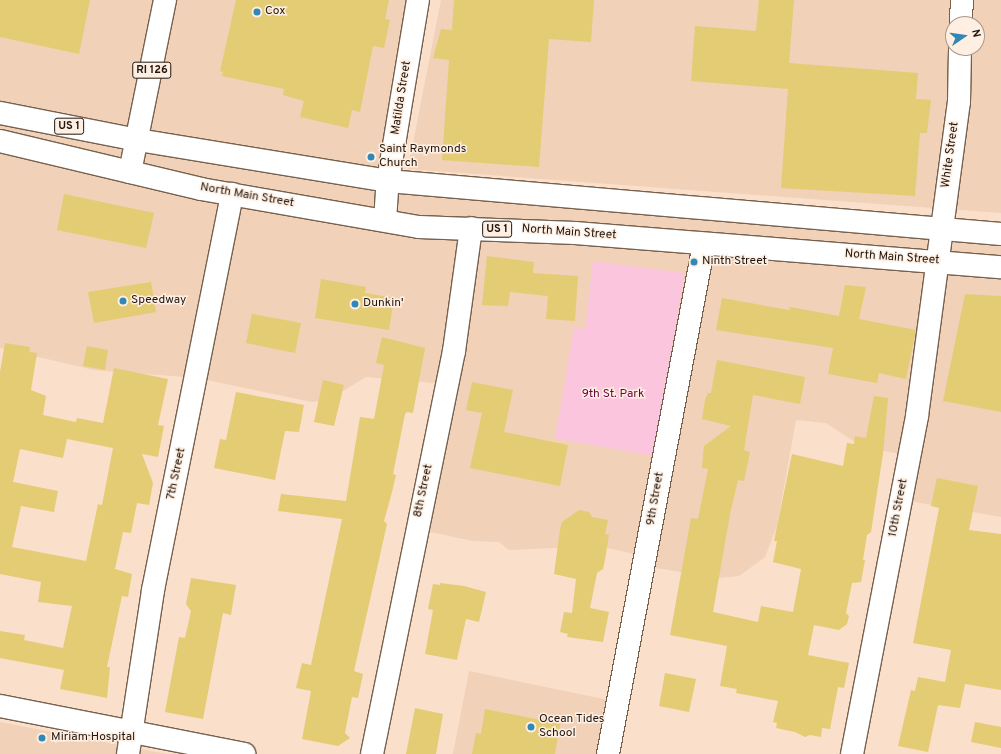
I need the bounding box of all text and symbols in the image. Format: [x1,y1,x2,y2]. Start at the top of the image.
place label: Cox [265,5,285,19]
marker: Cox [252,7,262,17]
north arrow [945,16,985,56]
text: N [968,28,983,39]
street label: Matilda Street [389,60,415,136]
road number: RI 126 [132,61,172,79]
road number: US 1 [54,117,84,135]
street label: White Street [939,121,963,189]
place label: Saint Raymonds Church [379,143,466,171]
marker: Saint Raymonds Church [366,152,376,162]
street label: North Main Street [199,181,295,211]
road number: US 1 [482,220,512,238]
street label: North Main Street [521,222,617,244]
street label: North Main Street [844,247,940,269]
place label: Ninth Street [702,255,767,269]
marker: Ninth Street [689,257,699,267]
place label: Speedway [131,294,186,308]
marker: Speedway [118,296,128,306]
place label: Dunkin' [363,297,404,311]
marker: Dunkin' [350,299,360,309]
park label: 9th St. Park [582,388,644,402]
street label: 7th Street [164,447,190,501]
street label: 8th Street [411,463,437,519]
street label: 9th Street [644,471,668,527]
street label: 10th Street [886,478,912,538]
place label: Ocean Tides School [539,713,605,741]
marker: Ocean Tides School [526,722,536,732]
place label: Miriam Hospital [51,731,135,745]
marker: Miriam Hospital [36,732,48,744]

